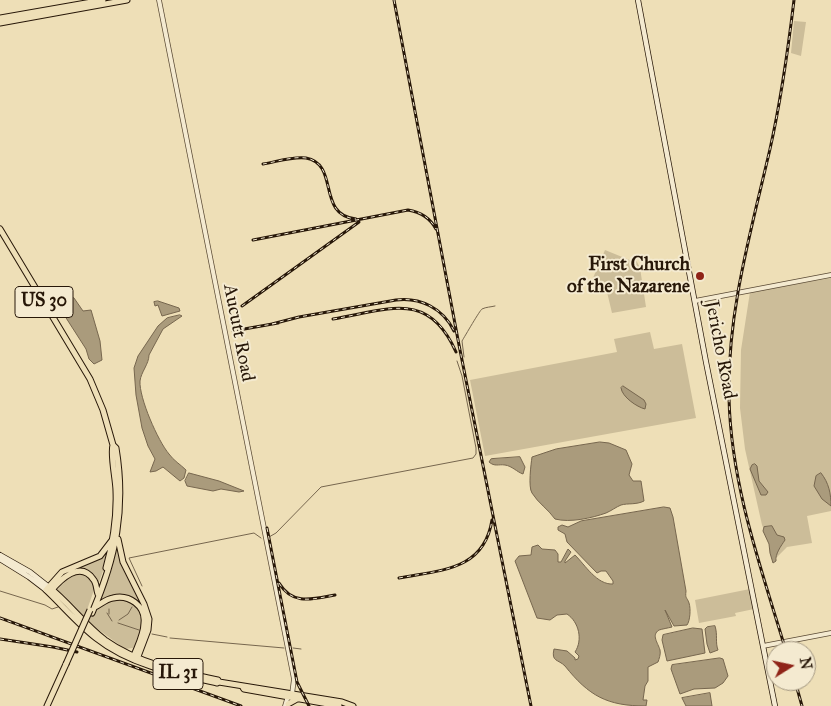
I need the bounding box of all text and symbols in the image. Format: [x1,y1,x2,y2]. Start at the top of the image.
place label: First Church of the Nazarene [567,254,690,298]
marker: First Church of the Nazarene [694,270,706,282]
street label: Aucutt Road [217,282,259,384]
road number: US 30 [15,286,73,318]
street label: Jericho Road [699,299,741,401]
north arrow [766,641,816,691]
text: N [796,656,815,671]
road number: IL 31 [153,659,203,690]

